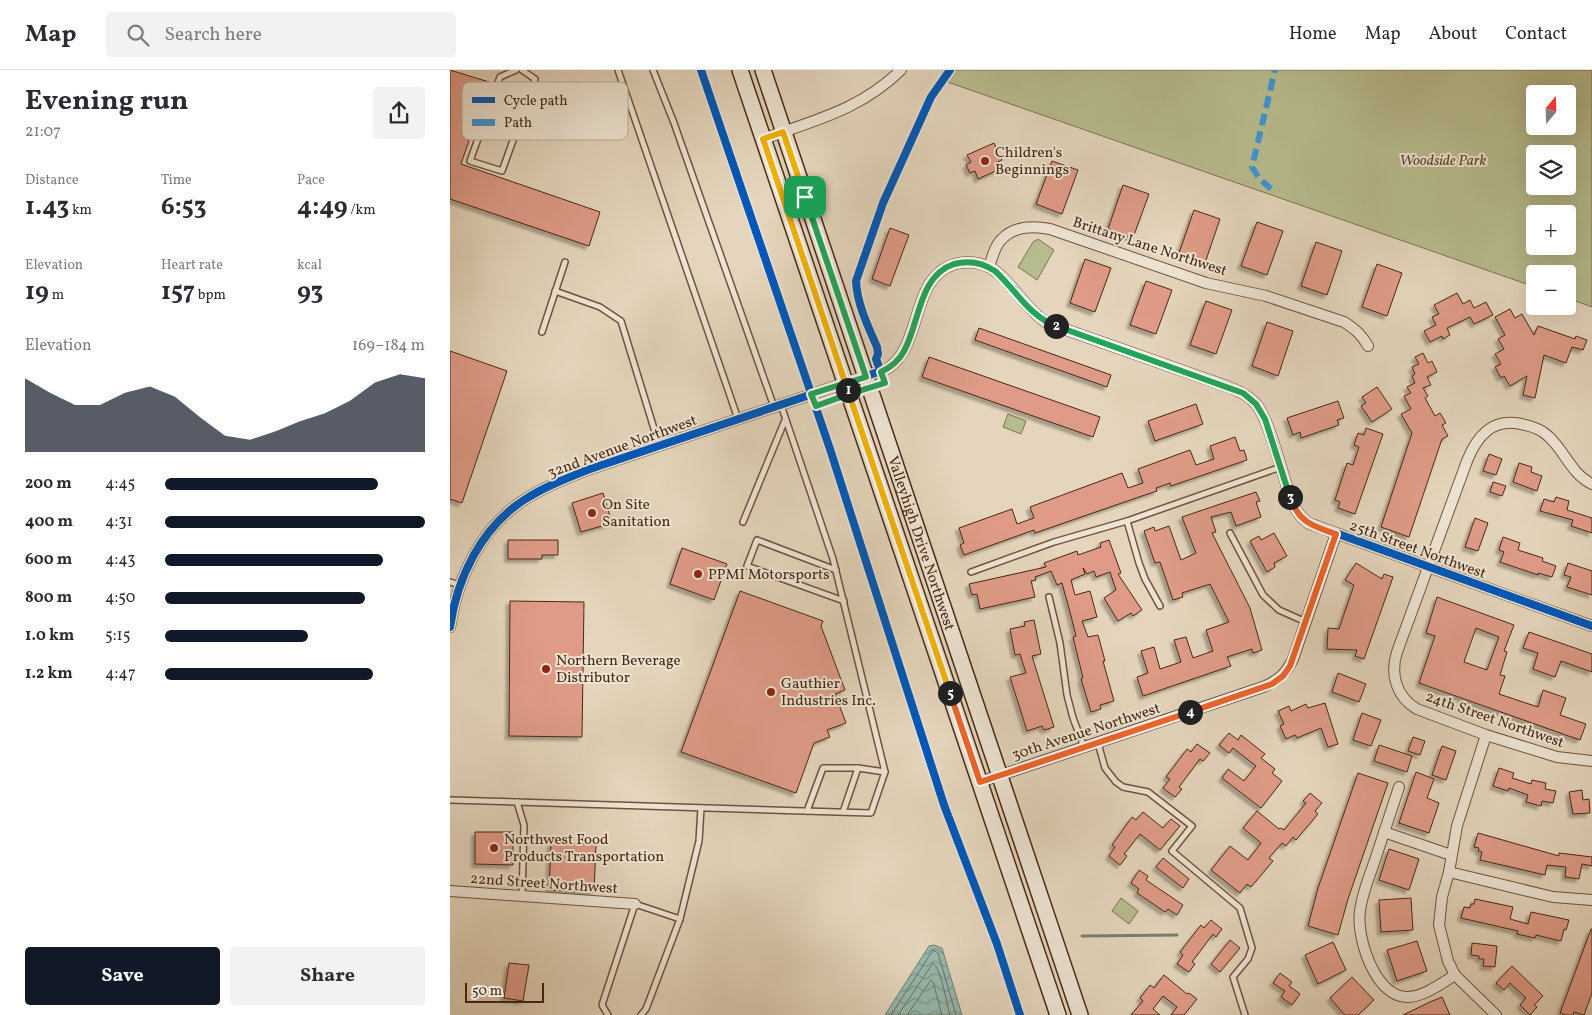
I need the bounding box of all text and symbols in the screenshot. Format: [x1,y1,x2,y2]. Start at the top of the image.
search box [106,12,456,57]
text: Map [25,18,76,52]
icon: search [124,21,152,49]
text: Search here [164,22,262,48]
text: Home [1289,22,1337,47]
text: Map [1365,22,1401,47]
text: About [1429,22,1477,47]
text: Contact [1505,22,1567,47]
text: Evening run [25,82,189,121]
legend [462,82,628,140]
north arrow [1526,85,1576,135]
map controls [1526,85,1576,315]
button: share [373,87,425,139]
text: Cycle path [504,92,568,111]
text: Path [504,114,532,133]
text: 21:07 [25,121,61,143]
place label: Children's Beginnings [995,143,1069,181]
button: layers [1526,145,1576,195]
park label: Woodside Park [1400,151,1486,172]
marker: Children's Beginnings [979,155,991,167]
text: Distance [25,171,79,190]
text: Time [161,171,192,190]
text: Pace [297,171,325,190]
pin [784,176,826,218]
icon: arrive [791,183,819,211]
text: 1.43 [25,190,69,225]
text: 6:53 [161,190,207,225]
text: 4:49 [297,190,348,225]
text: km [69,201,92,220]
text: /km [348,201,376,220]
button: + [1526,205,1576,255]
street label: Brittany Lane Northwest [1070,213,1229,282]
text: Elevation [25,256,83,275]
text: Heart rate [161,256,223,275]
text: kcal [297,256,322,275]
button: − [1526,265,1576,315]
text: 19 [25,275,49,310]
text: 157 [161,275,195,310]
text: 93 [297,275,323,310]
text: m [49,286,64,305]
text: bpm [195,286,226,305]
pin: 2 [1044,314,1068,338]
text: 2 [1053,317,1060,336]
text: Elevation [25,335,92,357]
text: 169–184 m [352,335,425,357]
pin: 1 [836,378,860,402]
text: 1 [846,381,851,400]
street label: 32nd Avenue Northwest [545,411,700,484]
street label: Valleyhigh Drive Northwest [881,454,959,633]
text: 200 m [25,473,72,495]
text: 4:45 [105,473,135,495]
pin: 3 [1278,484,1302,510]
text: 3 [1287,488,1294,507]
place label: On Site Sanitation [602,495,670,533]
marker: On Site Sanitation [586,507,598,519]
text: 400 m [25,511,73,533]
text: 4:31 [105,511,133,533]
street label: 25th Street Northwest [1346,516,1489,585]
text: 600 m [25,549,72,571]
text: 4:43 [105,549,135,571]
place label: PPMI Motorsports [708,565,830,586]
marker: PPMI Motorsports [692,568,704,580]
text: 800 m [25,587,72,609]
text: 4:50 [105,587,135,609]
text: 1.0 km [25,625,74,647]
text: 5:15 [105,625,130,647]
place label: Northern Beverage Distributor [556,651,681,689]
text: 1.2 km [25,663,73,685]
text: 4:47 [105,663,136,685]
marker: Northern Beverage Distributor [540,663,552,675]
place label: Gauthier Industries Inc. [781,674,876,712]
pin: 5 [938,680,962,706]
text: 5 [947,684,954,703]
marker: Gauthier Industries Inc. [765,686,777,698]
street label: 24th Street Northwest [1422,687,1567,754]
street label: 30th Avenue Northwest [1010,699,1163,766]
pin: 4 [1178,700,1202,724]
text: 4 [1186,703,1195,722]
place label: Northwest Food Products Transportation [504,830,664,868]
marker: Northwest Food Products Transportation [488,842,500,854]
street label: 22nd Street Northwest [469,869,619,900]
button: Save [25,947,220,1005]
button: Share [230,947,425,1005]
scale bar [465,980,544,1003]
text: 50 m [472,982,502,1001]

